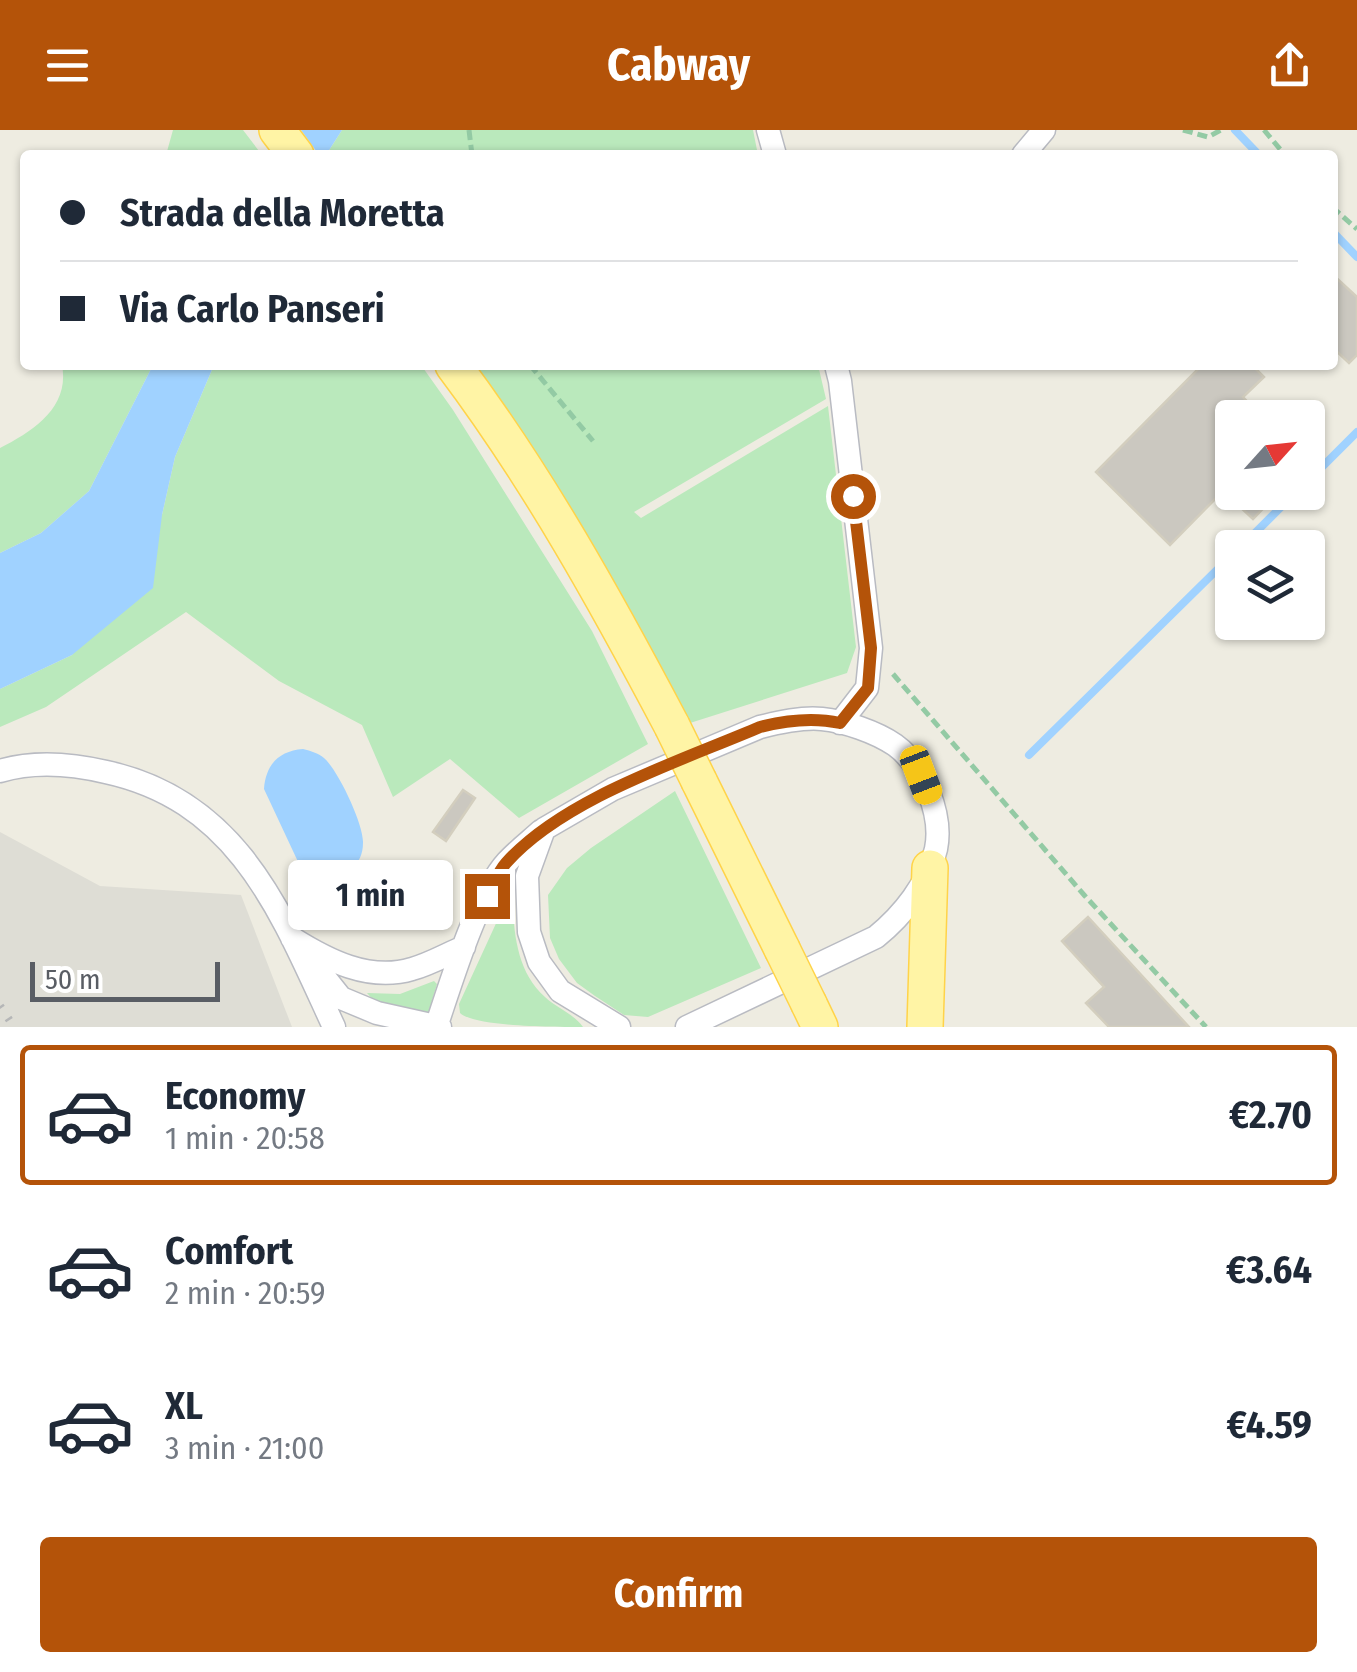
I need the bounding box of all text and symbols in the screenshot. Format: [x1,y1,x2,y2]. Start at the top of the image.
icon: menu [40,38,95,93]
text: Cabway [607,38,750,92]
icon: share [1262,38,1317,93]
text: Strada della Moretta [120,190,445,236]
text: Via Carlo Panseri [120,286,385,332]
north arrow [1215,400,1325,510]
map controls [1215,400,1325,640]
route start [831,474,876,519]
button: layers [1215,530,1325,640]
car [896,742,946,808]
callout: 1 min [287,861,452,931]
route end [465,874,510,919]
text: 1 min [336,876,405,914]
scale bar [30,957,220,1001]
text: 50 m [45,963,101,996]
icon: car [45,1070,135,1160]
text: Economy [165,1073,305,1119]
text: €2.70 [1229,1092,1312,1138]
text: 1 min · 20:58 [165,1119,325,1157]
icon: car [45,1225,135,1315]
text: Comfort [165,1228,293,1274]
text: €3.64 [1226,1247,1312,1293]
text: 2 min · 20:59 [165,1274,325,1312]
icon: car [45,1380,135,1470]
text: XL [165,1383,203,1429]
text: €4.59 [1226,1402,1312,1448]
text: 3 min · 21:00 [165,1429,324,1467]
button: Confirm [40,1537,1317,1652]

